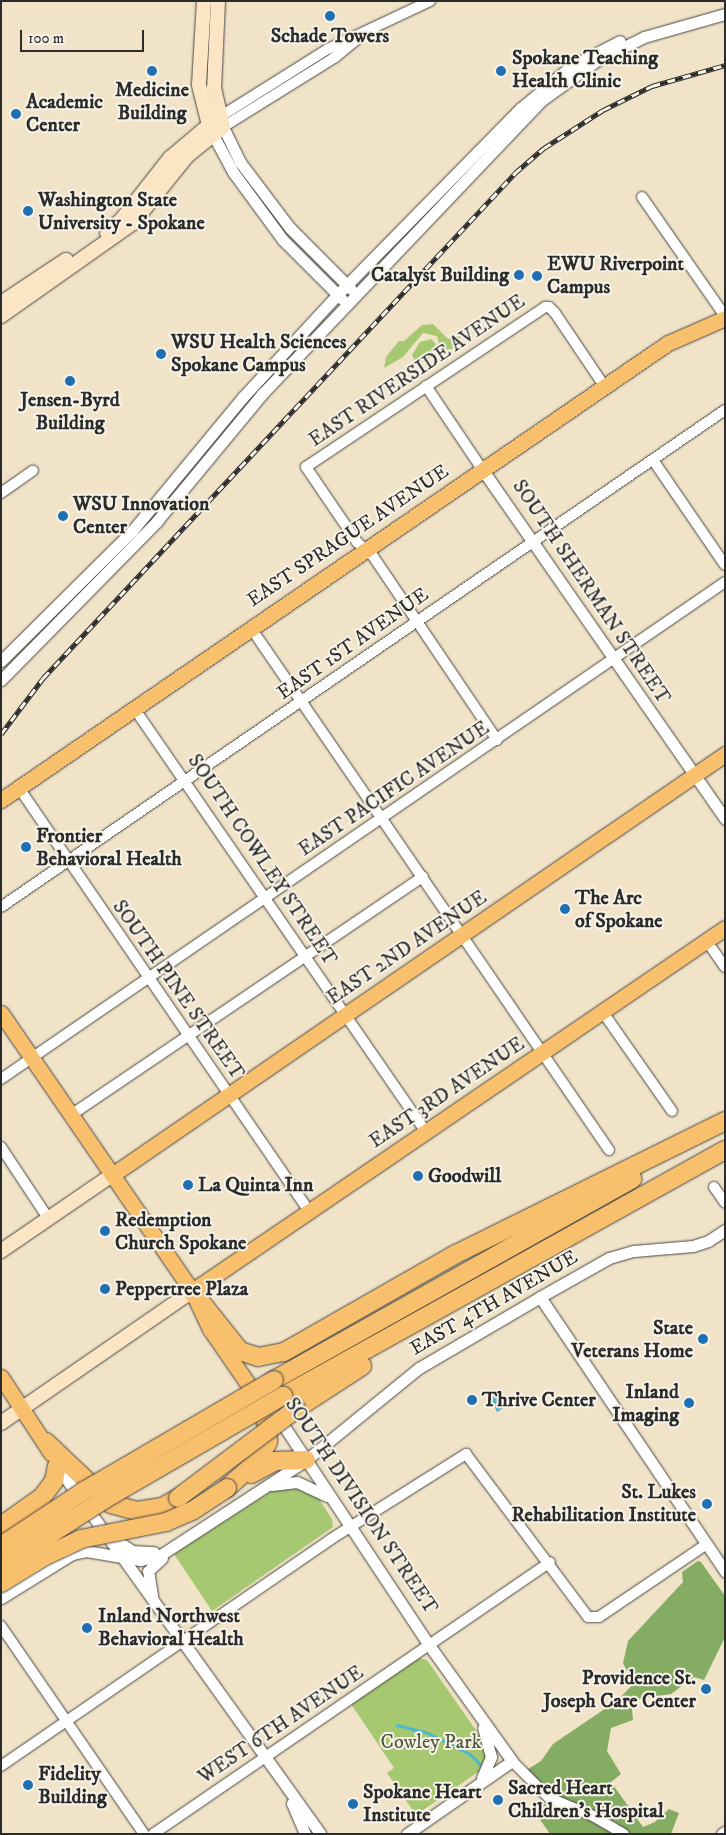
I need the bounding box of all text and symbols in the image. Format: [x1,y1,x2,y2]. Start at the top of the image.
marker: Schade Towers [324,10,336,22]
scale bar [22,20,146,52]
place label: Schade Towers [271,24,389,48]
text: 100 m [28,29,64,48]
place label: Spokane Teaching Health Clinic [512,47,658,94]
marker: Spokane Teaching Health Clinic [494,64,508,78]
marker: Medicine Building [146,65,158,77]
place label: Medicine Building [115,79,189,126]
place label: Academic Center [26,90,103,137]
marker: Academic Center [10,108,22,120]
place label: Washington State University - Spokane [38,188,205,235]
marker: Washington State University - Spokane [22,205,34,217]
place label: EWU Riverpoint Campus [547,252,684,299]
place label: Catalyst Building [371,263,509,287]
marker: Catalyst Building [513,269,525,281]
marker: EWU Riverpoint Campus [531,270,543,282]
street label: EAST RIVERSIDE AVENUE [304,290,530,452]
place label: WSU Health Sciences Spokane Campus [171,330,346,377]
marker: WSU Health Sciences Spokane Campus [155,348,167,360]
marker: Jensen-Byrd Building [64,375,76,387]
place label: Jensen-Byrd Building [20,389,120,436]
street label: EAST SPRAGUE AVENUE [243,460,453,612]
street label: SOUTH SHERMAN STREET [507,475,675,709]
place label: WSU Innovation Center [73,492,209,539]
marker: WSU Innovation Center [57,510,69,522]
street label: EAST 1ST AVENUE [273,583,433,705]
street label: EAST PACIFIC AVENUE [294,716,494,862]
street label: SOUTH COWLEY STREET [182,750,342,970]
place label: Frontier Behavioral Health [36,824,182,871]
marker: Frontier Behavioral Health [20,841,32,853]
street label: EAST 2ND AVENUE [323,886,491,1010]
place label: The Arc of Spokane [575,886,663,933]
street label: SOUTH PINE STREET [107,896,249,1084]
marker: The Arc of Spokane [559,903,571,915]
street label: EAST 3RD AVENUE [365,1032,529,1154]
place label: Goodwill [428,1164,501,1188]
marker: Goodwill [412,1170,424,1182]
place label: La Quinta Inn [198,1173,314,1197]
marker: La Quinta Inn [182,1179,194,1191]
place label: Redemption Church Spokane [115,1208,246,1255]
marker: Redemption Church Spokane [99,1225,111,1237]
street label: EAST 4TH AVENUE [406,1245,582,1361]
place label: Peppertree Plaza [115,1277,248,1301]
marker: Peppertree Plaza [99,1283,111,1295]
place label: State Veterans Home [572,1316,693,1363]
marker: State Veterans Home [697,1333,709,1345]
place label: Inland Imaging [612,1380,679,1427]
place label: Thrive Center [482,1388,596,1412]
street label: SOUTH DIVISION STREET [280,1393,442,1619]
marker: Thrive Center [466,1394,478,1406]
marker: Inland Imaging [683,1397,695,1409]
place label: St. Lukes Rehabilitation Institute [511,1480,696,1527]
marker: St. Lukes Rehabilitation Institute [700,1497,714,1511]
place label: Inland Northwest Behavioral Health [98,1604,244,1651]
marker: Inland Northwest Behavioral Health [80,1621,94,1635]
street label: WEST 6TH AVENUE [194,1661,368,1789]
place label: Providence St. Joseph Care Center [543,1666,696,1713]
marker: Providence St. Joseph Care Center [700,1683,712,1695]
park label: Cowley Park [381,1730,481,1754]
place label: Fidelity Building [38,1762,107,1809]
place label: Sacred Heart Children's Hospital [508,1776,664,1823]
marker: Fidelity Building [22,1779,34,1791]
place label: Spokane Heart Institute [363,1780,482,1827]
marker: Sacred Heart Children's Hospital [492,1794,504,1806]
marker: Spokane Heart Institute [347,1798,359,1810]

